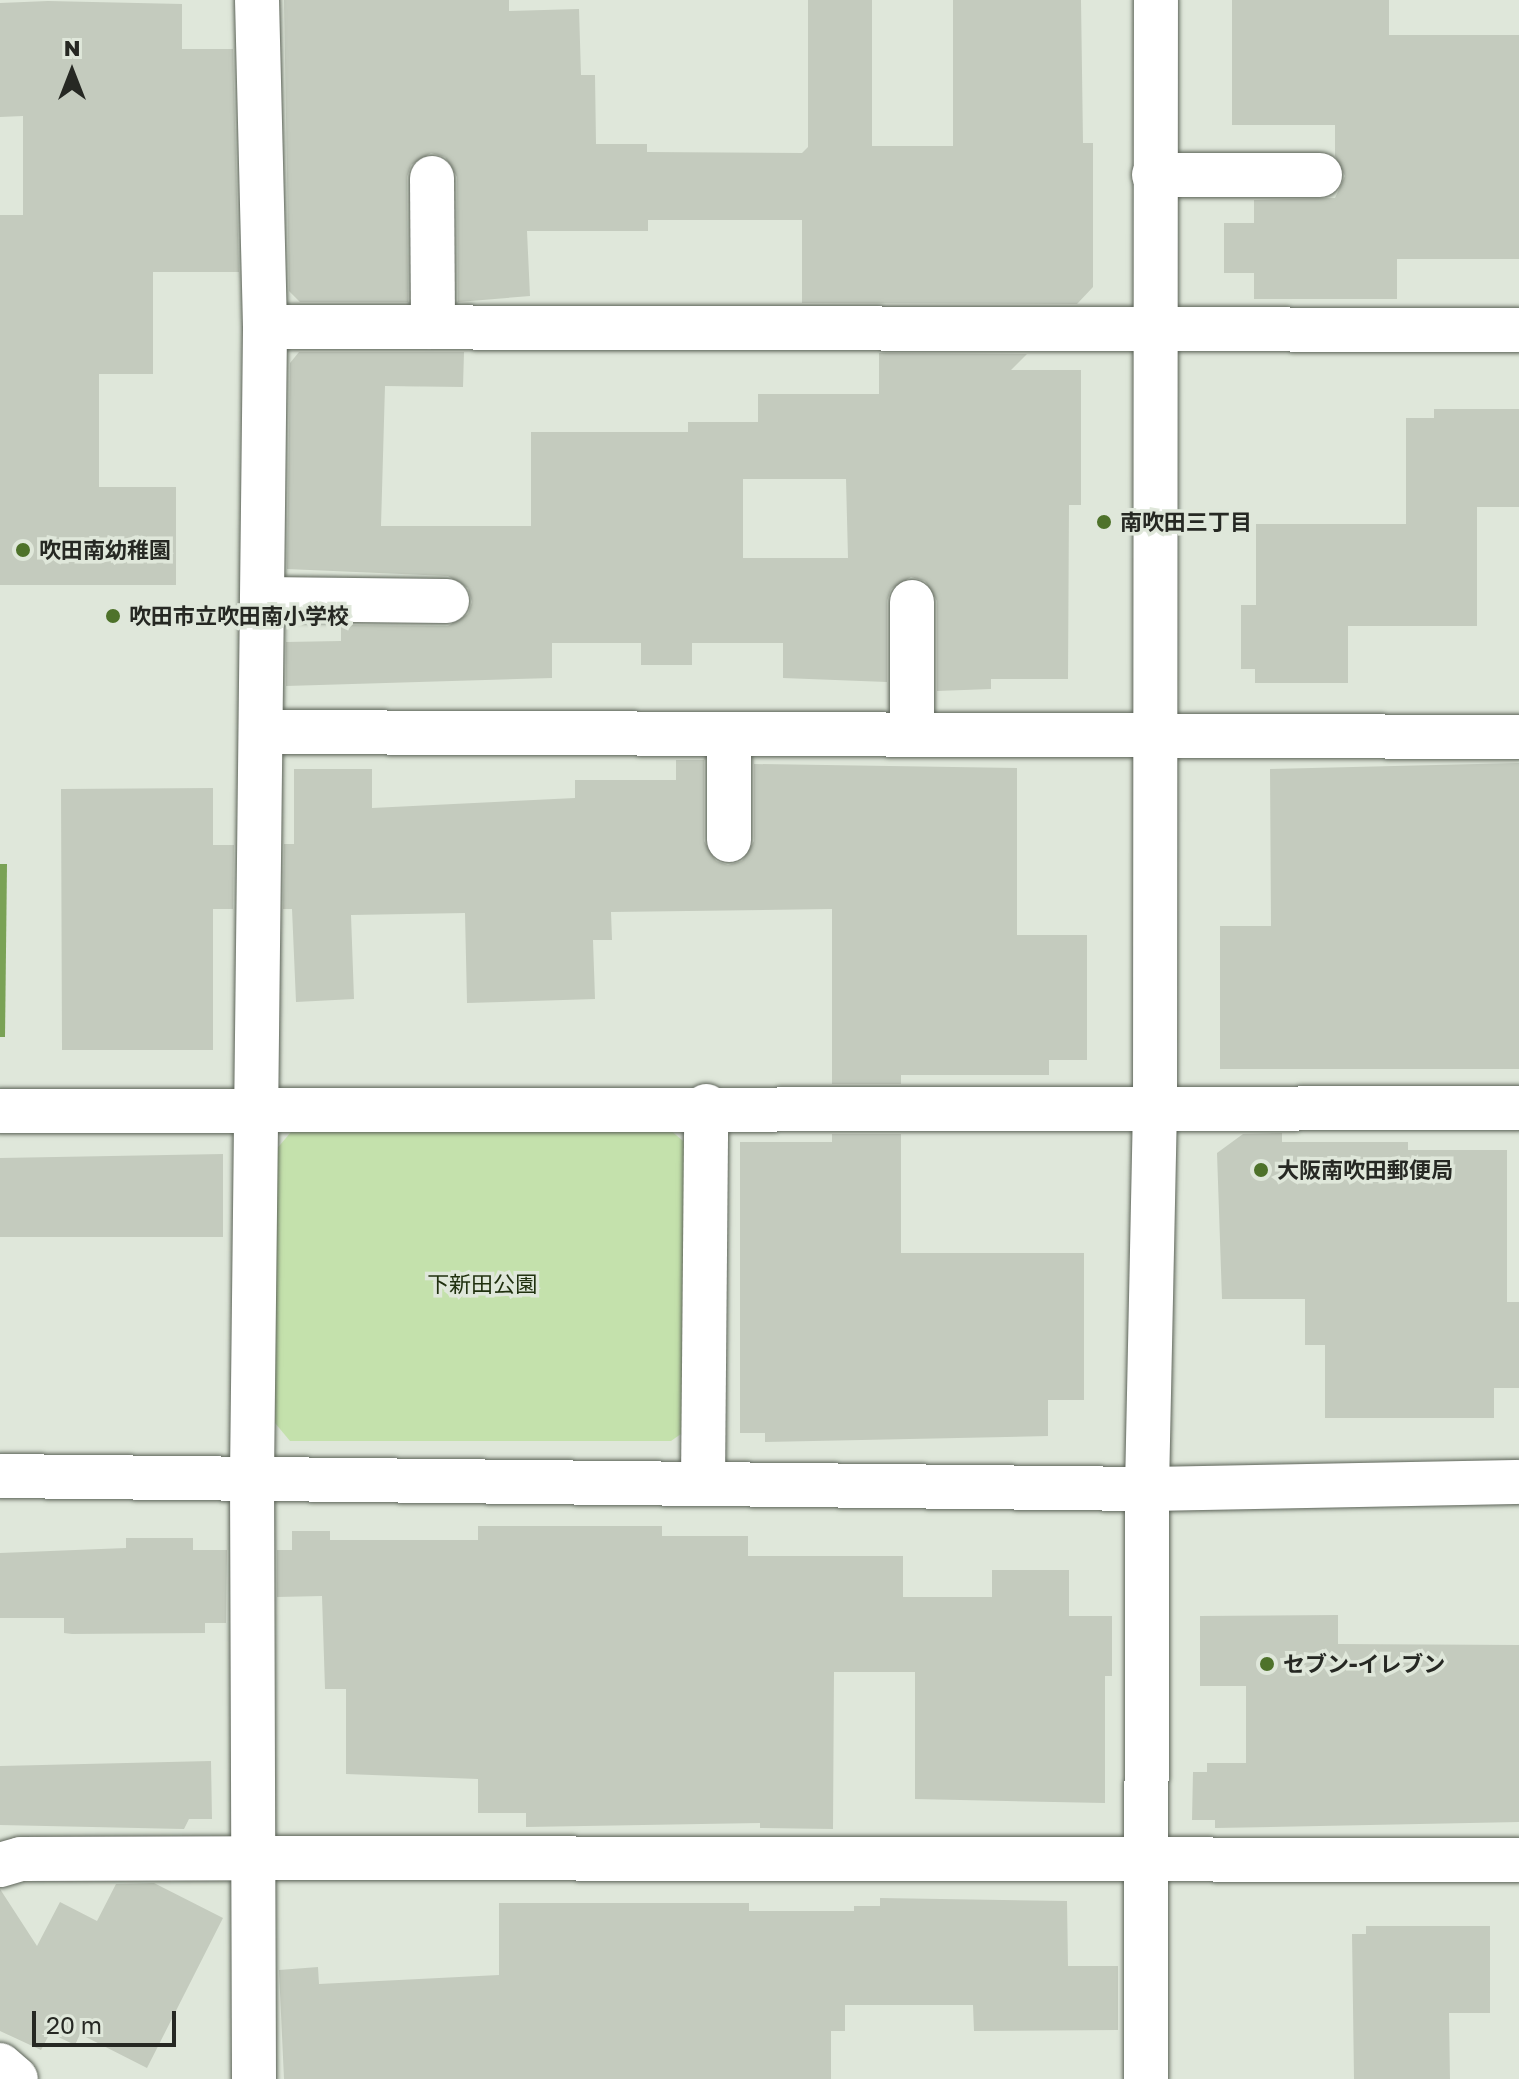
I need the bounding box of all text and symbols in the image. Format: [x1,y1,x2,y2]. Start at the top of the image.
north arrow [32,32,112,112]
text: N [64,34,80,61]
place label: 南吹田三丁目 [1120,509,1252,535]
marker: 南吹田三丁目 [1095,513,1113,531]
place label: 吹田南幼稚園 [39,537,171,563]
marker: 吹田南幼稚園 [14,541,32,559]
place label: 吹田市立吹田南小学校 [129,603,349,629]
marker: 吹田市立吹田南小学校 [104,607,122,625]
place label: 大阪南吹田郵便局 [1277,1157,1453,1183]
marker: 大阪南吹田郵便局 [1252,1161,1270,1179]
park label: 下新田公園 [427,1271,537,1297]
place label: セブン-イレブン [1283,1651,1445,1677]
marker: セブン-イレブン [1258,1655,1276,1673]
scale bar [36,1995,180,2045]
text: 20 m [46,2010,102,2039]

